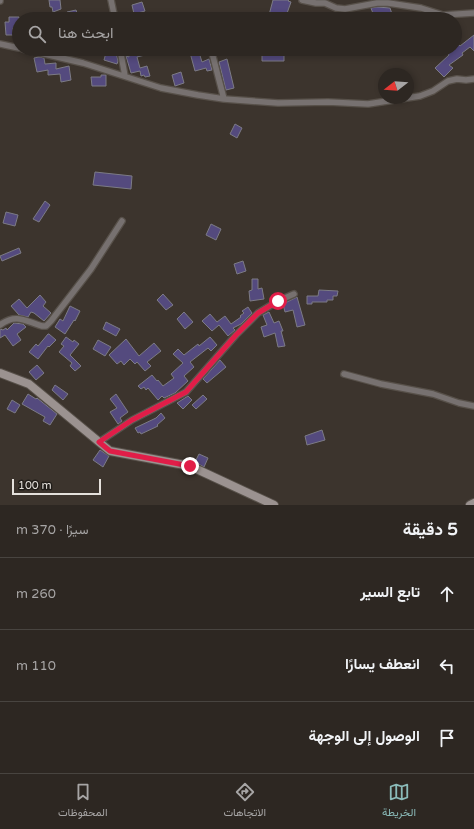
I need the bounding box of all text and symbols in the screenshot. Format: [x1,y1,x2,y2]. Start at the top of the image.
search box [12,12,462,56]
icon: search [26,23,48,45]
text: ابحث هنا [58,24,113,42]
north arrow [378,68,414,104]
route start [269,292,287,310]
route end [181,457,199,475]
scale bar [12,477,101,496]
text: 100 m [18,479,52,492]
text: 5 دقيقة [403,519,458,540]
text: سيرًا · 370 m [16,522,89,538]
text: تابع السير [360,583,420,601]
icon: ahead [436,583,458,605]
text: 260 m [16,586,56,602]
text: انعطف يسارًا [345,655,420,673]
icon: left [436,655,458,677]
text: 110 m [16,658,56,674]
text: الوصول إلى الوجهة [309,727,420,745]
icon: arrive [436,727,458,749]
tab: المحفوظات [58,781,108,822]
tab: الاتجاهات [223,781,266,822]
tab: الخريطة [382,781,416,822]

